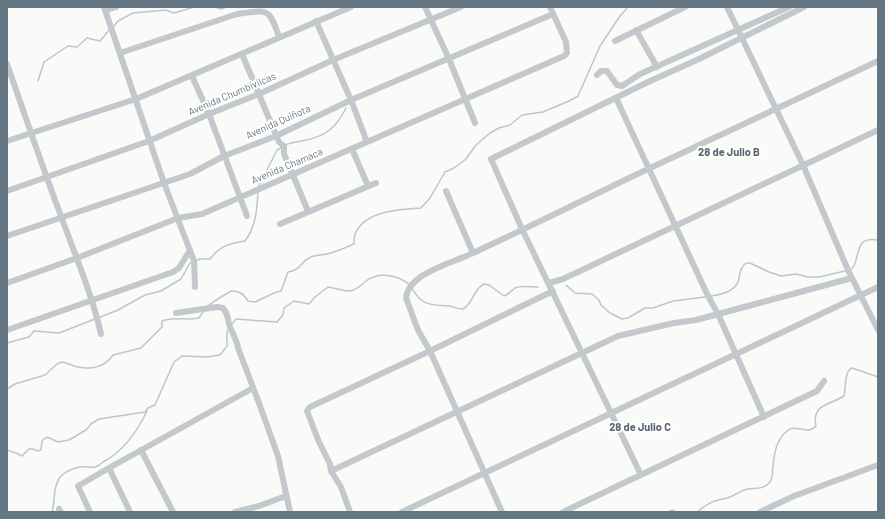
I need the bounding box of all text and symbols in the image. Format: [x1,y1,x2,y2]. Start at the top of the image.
street label: Avenida Chumbivilcas [186,70,278,118]
street label: Avenida Quiñota [244,102,312,142]
district label: 28 de Julio B [698,145,760,159]
street label: Avenida Chamaca [249,146,325,186]
district label: 28 de Julio C [609,420,671,434]

